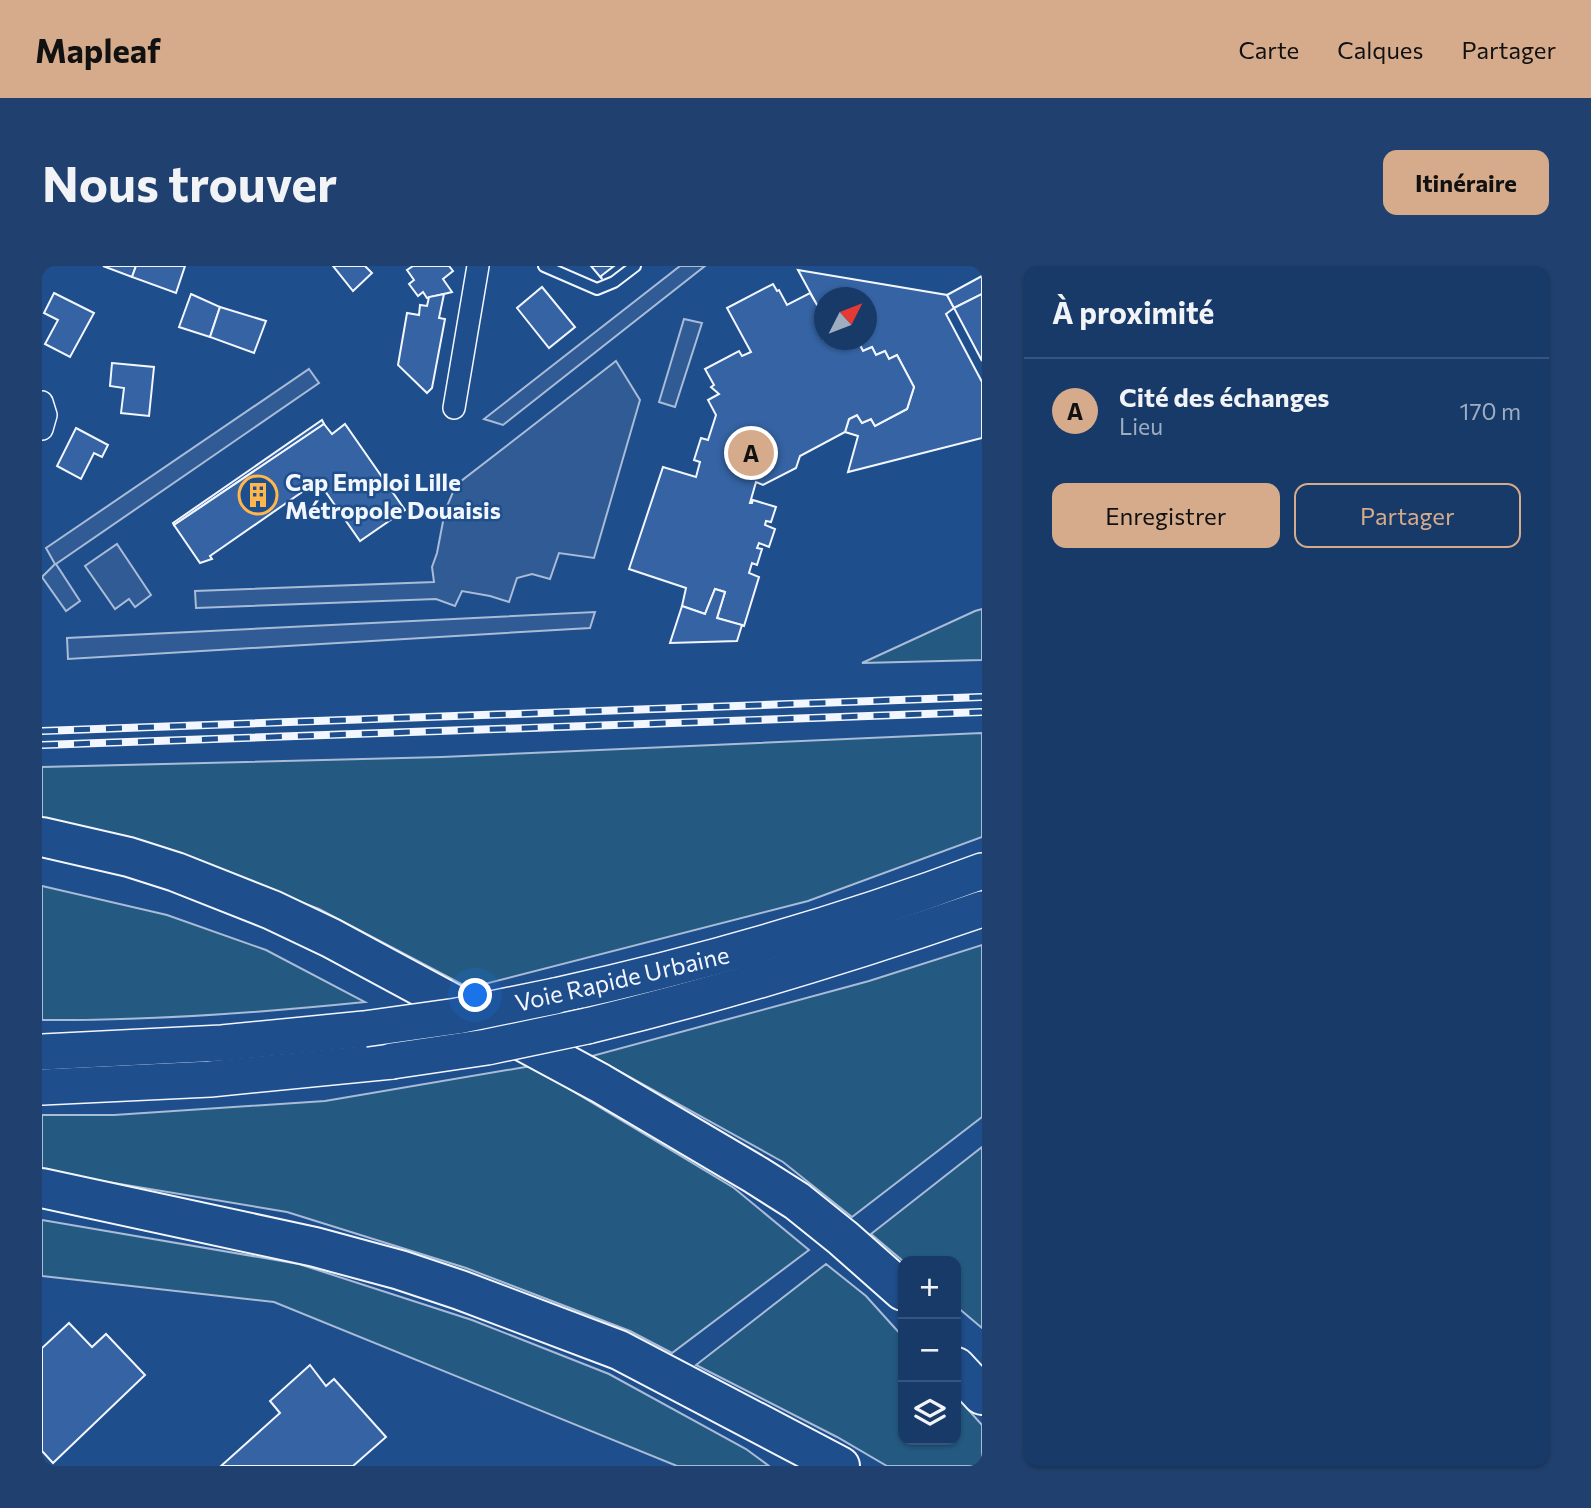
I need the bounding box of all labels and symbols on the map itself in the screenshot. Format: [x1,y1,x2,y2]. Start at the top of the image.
north arrow [814,287,877,350]
pin: A [728,427,774,479]
place label: Cap Emploi Lille Métropole Douaisis [285,467,501,524]
building icon: Cap Emploi Lille Métropole Douaisis [237,474,279,516]
street label: Voie Rapide Urbaine [512,939,732,1017]
your location [458,978,492,1012]

